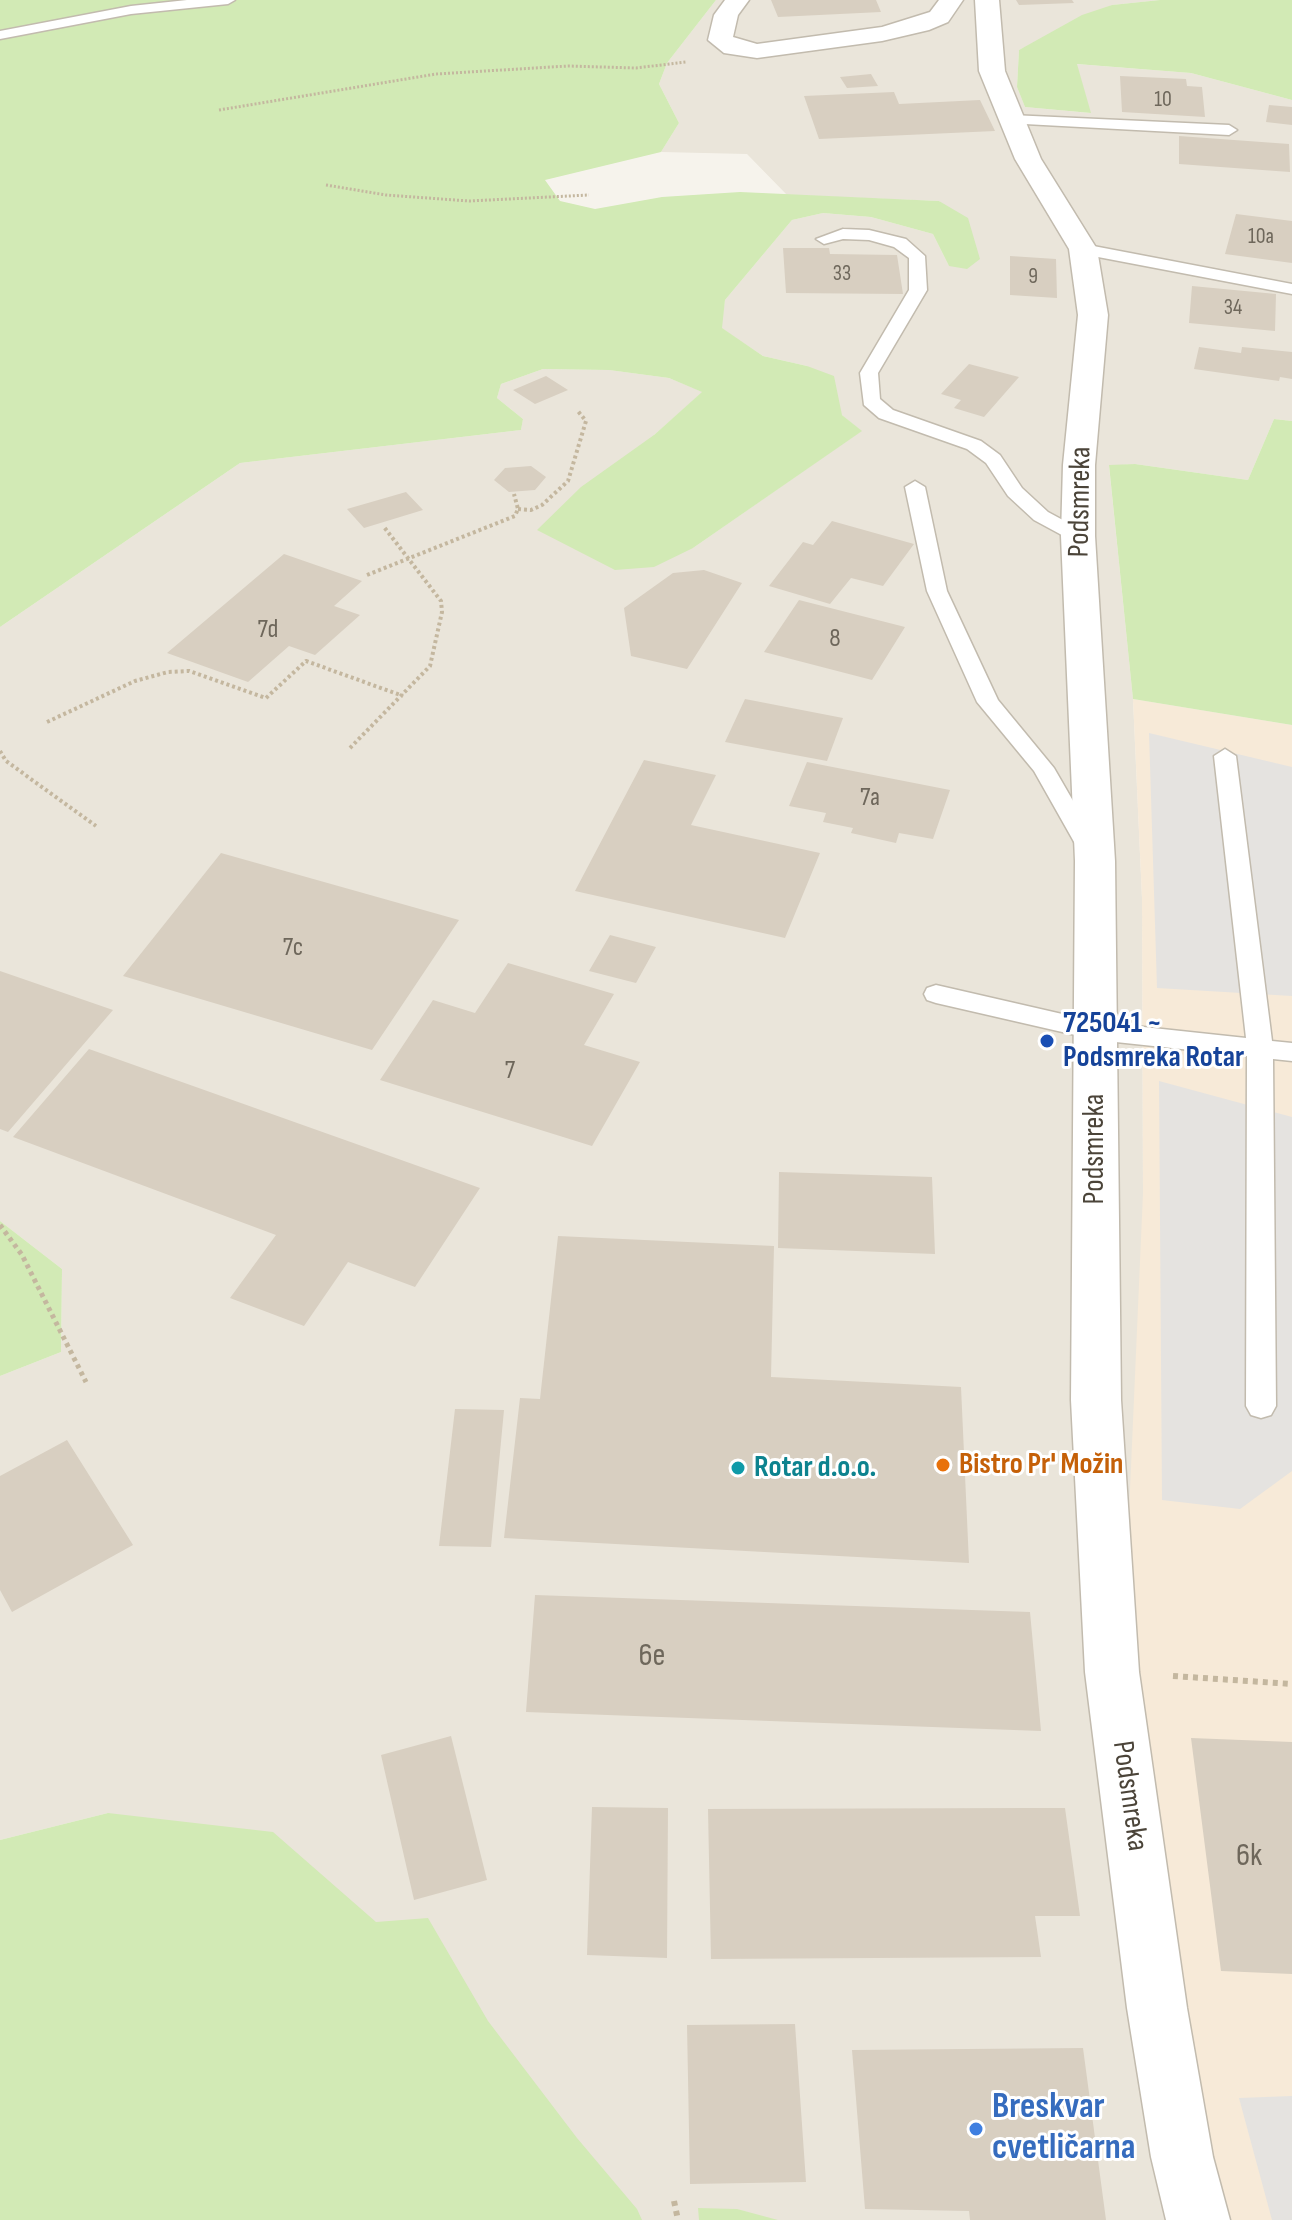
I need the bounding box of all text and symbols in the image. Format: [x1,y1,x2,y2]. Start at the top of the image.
house number: 10 [1154,87,1172,113]
house number: 10a [1248,224,1274,250]
house number: 33 [833,261,851,287]
house number: 9 [1028,264,1038,290]
house number: 34 [1224,295,1242,321]
street label: Podsmreka [1062,446,1100,558]
house number: 7d [258,614,278,646]
house number: 8 [829,623,841,655]
house number: 7a [860,782,880,814]
house number: 7c [283,932,303,964]
place label: 725041 ~ Podsmreka Rotar [1063,1006,1244,1076]
marker: 725041 ~ Podsmreka Rotar [1038,1032,1056,1050]
house number: 7 [505,1055,515,1087]
street label: Podsmreka [1077,1094,1113,1204]
place label: Bistro Pr' Možin [959,1447,1123,1483]
place label: Rotar d.o.o. [754,1450,876,1486]
marker: Bistro Pr' Možin [934,1456,952,1474]
marker: Rotar d.o.o. [729,1459,747,1477]
house number: 6e [639,1638,665,1676]
street label: Podsmreka [1103,1739,1155,1853]
house number: 6k [1236,1838,1262,1876]
place label: Breskvar cvetličarna [992,2086,1136,2171]
marker: Breskvar cvetličarna [967,2120,985,2138]

